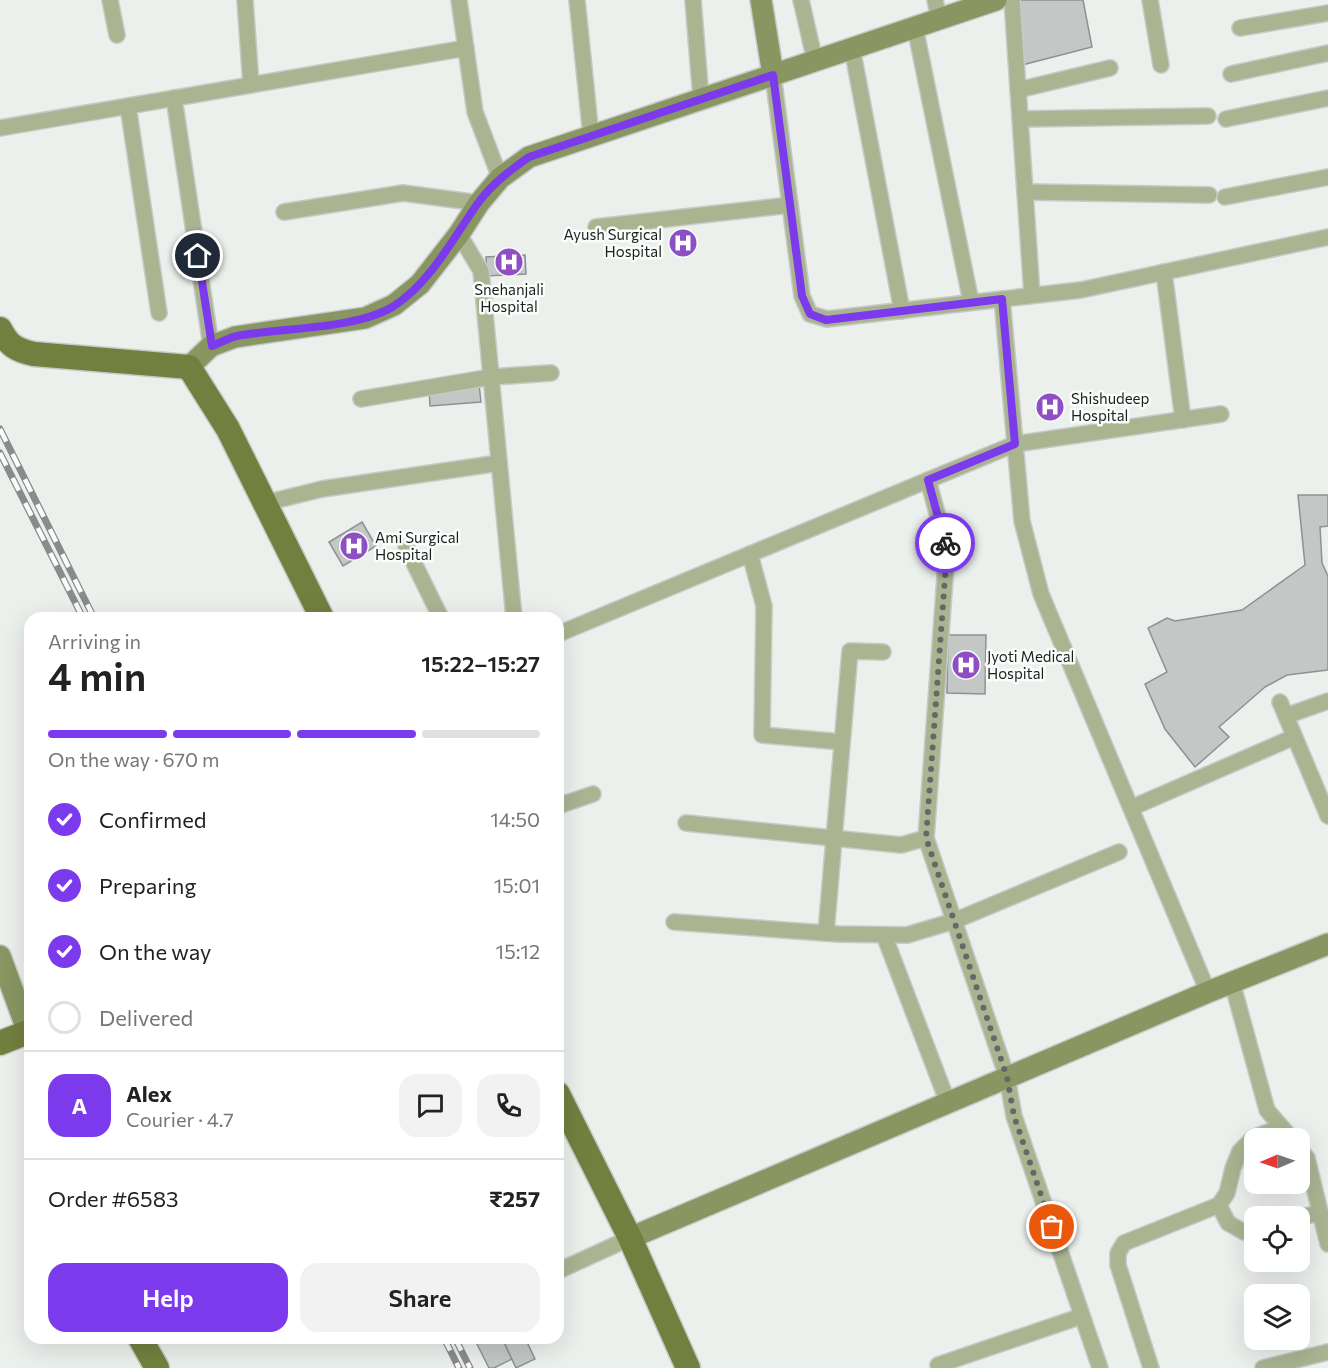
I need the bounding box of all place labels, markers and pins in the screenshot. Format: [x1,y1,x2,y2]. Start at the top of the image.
place label: Ayush Surgical Hospital [564,225,662,260]
hospital icon: Ayush Surgical Hospital [667,227,699,259]
pin [172,230,223,281]
hospital icon: Snehanjali Hospital [493,246,525,278]
place label: Snehanjali Hospital [474,280,544,315]
place label: Shishudeep Hospital [1071,389,1150,424]
hospital icon: Shishudeep Hospital [1034,391,1066,423]
place label: Ami Surgical Hospital [375,528,459,563]
hospital icon: Ami Surgical Hospital [338,530,370,562]
place label: Jyoti Medical Hospital [987,647,1074,682]
hospital icon: Jyoti Medical Hospital [950,649,982,681]
pin [1026,1201,1077,1252]

